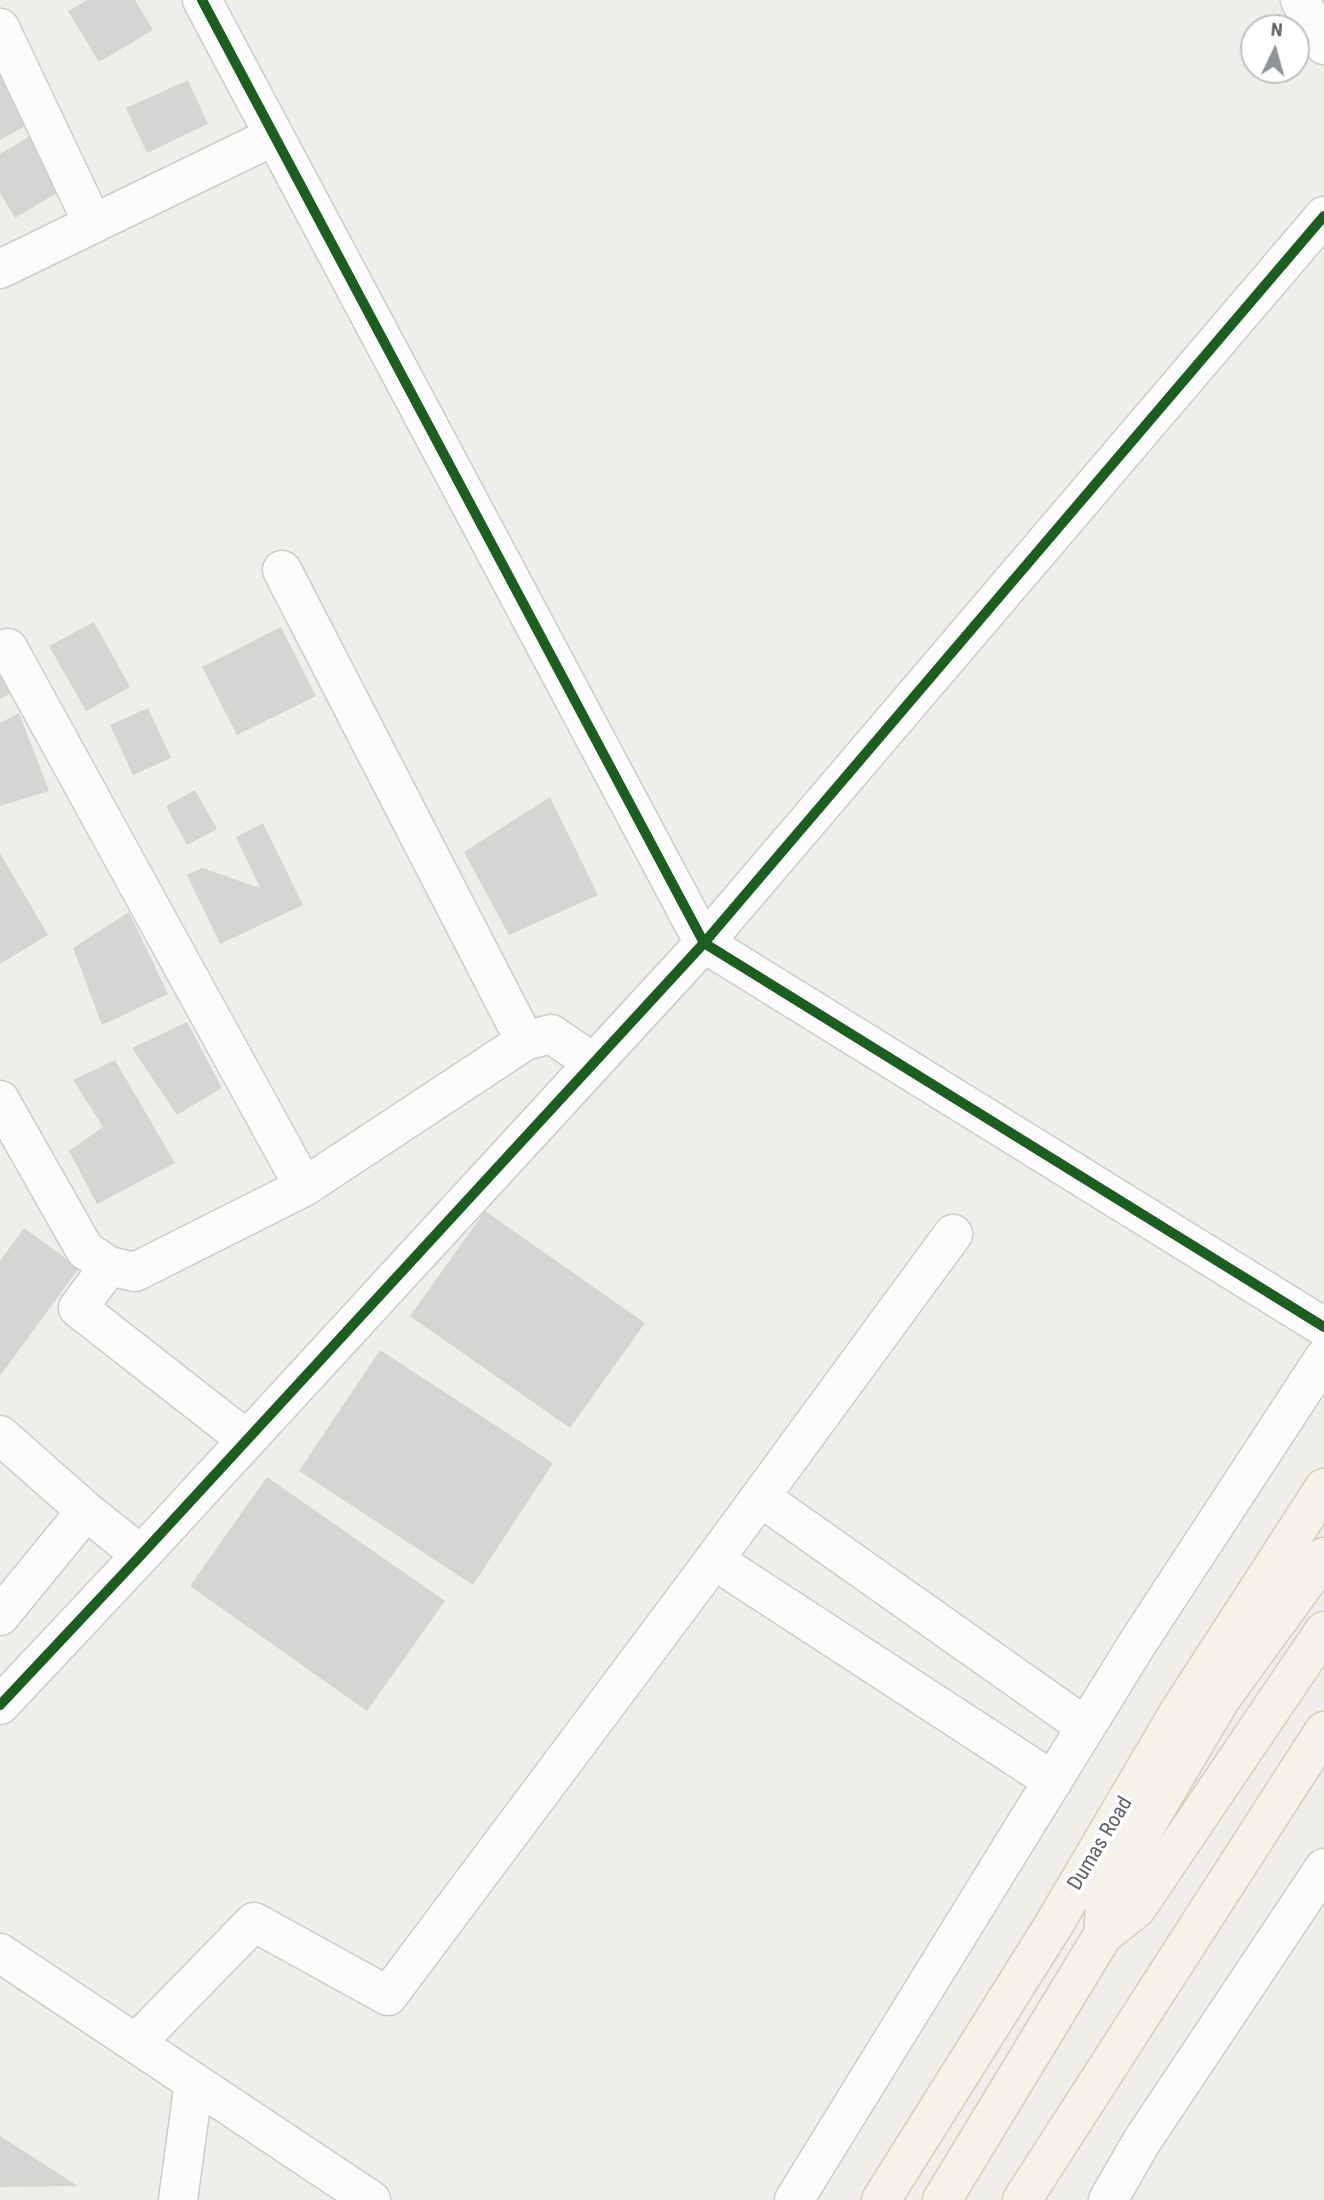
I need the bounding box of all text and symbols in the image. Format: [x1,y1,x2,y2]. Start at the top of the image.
north arrow [1240,14,1310,84]
text: N [1270,18,1283,42]
street label: Dumas Road [1063,1793,1139,1895]

